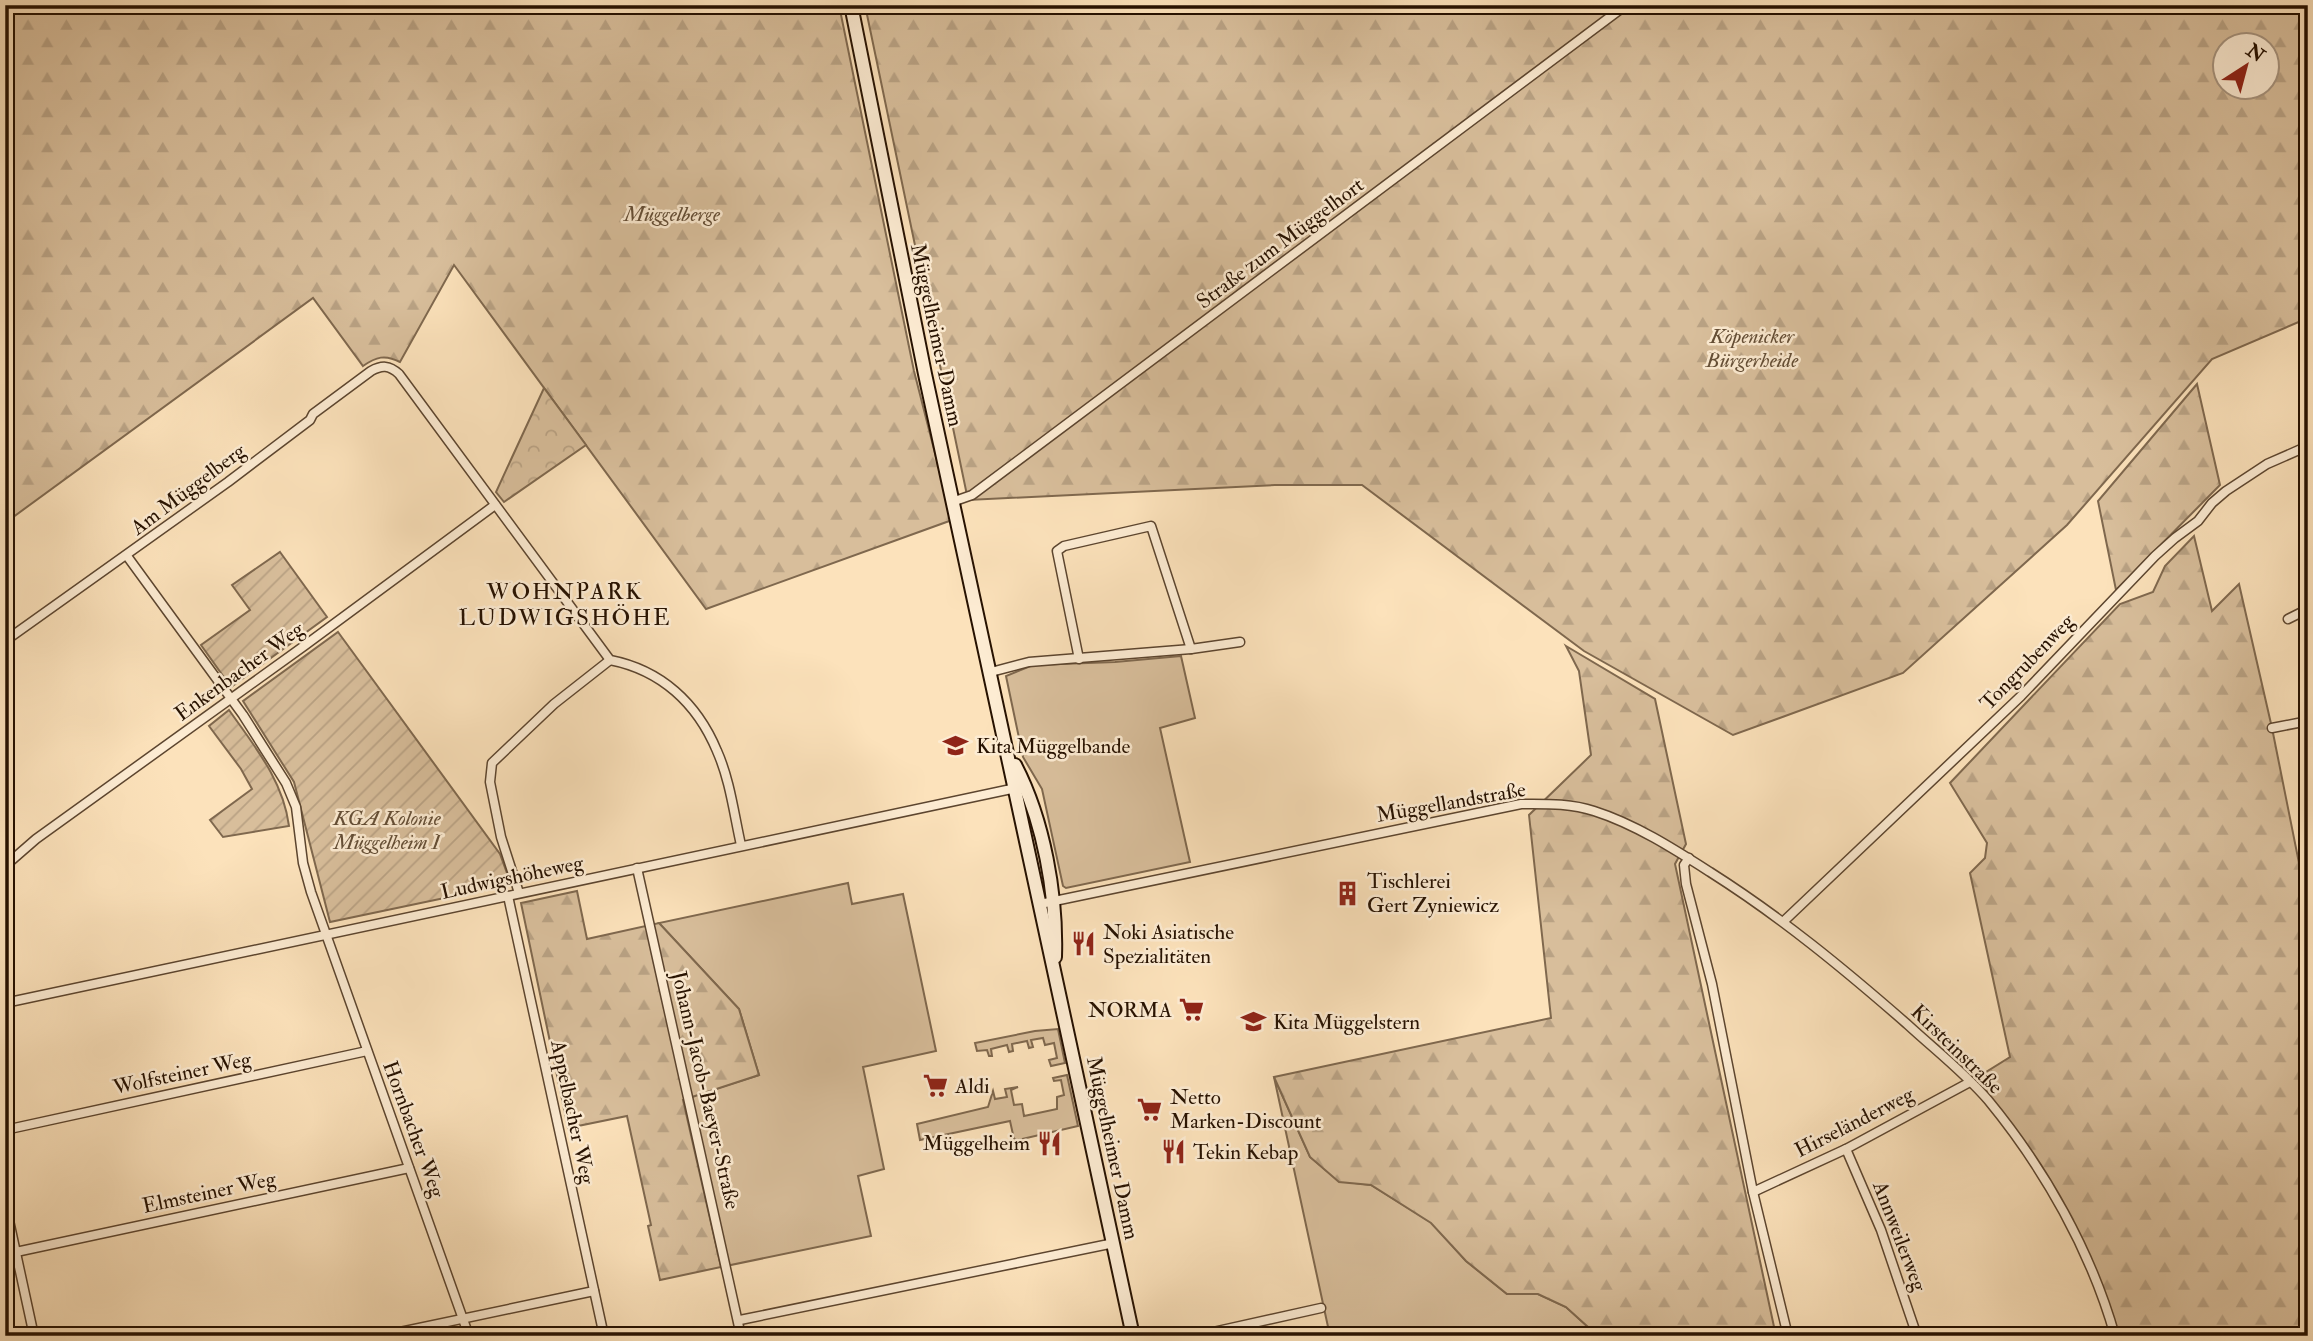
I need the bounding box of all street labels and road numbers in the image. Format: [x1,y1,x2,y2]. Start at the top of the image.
street label: Straße zum Müggelhort [1191,172,1369,315]
street label: Müggelheimer Damm [904,241,969,429]
street label: Am Müggelberg [125,437,252,542]
street label: Tongrubenweg [1974,608,2081,716]
street label: Enkenbacher Weg [169,615,310,727]
street label: Müggellandstraße [1374,776,1528,829]
street label: Ludwigshöheweg [438,849,587,906]
street label: Johann-Jacob-Baeyer-Straße [665,967,746,1212]
street label: Kirsteinstraße [1905,999,2009,1100]
street label: Appelbacher Weg [544,1037,601,1187]
street label: Wolfsteiner Weg [110,1046,254,1102]
street label: Müggelheimer Damm [1080,1054,1145,1242]
street label: Hornbacher Weg [376,1057,451,1202]
street label: Hirseländerweg [1790,1081,1919,1164]
street label: Elmsteiner Weg [140,1165,279,1220]
street label: Annweilerweg [1866,1176,1933,1296]

